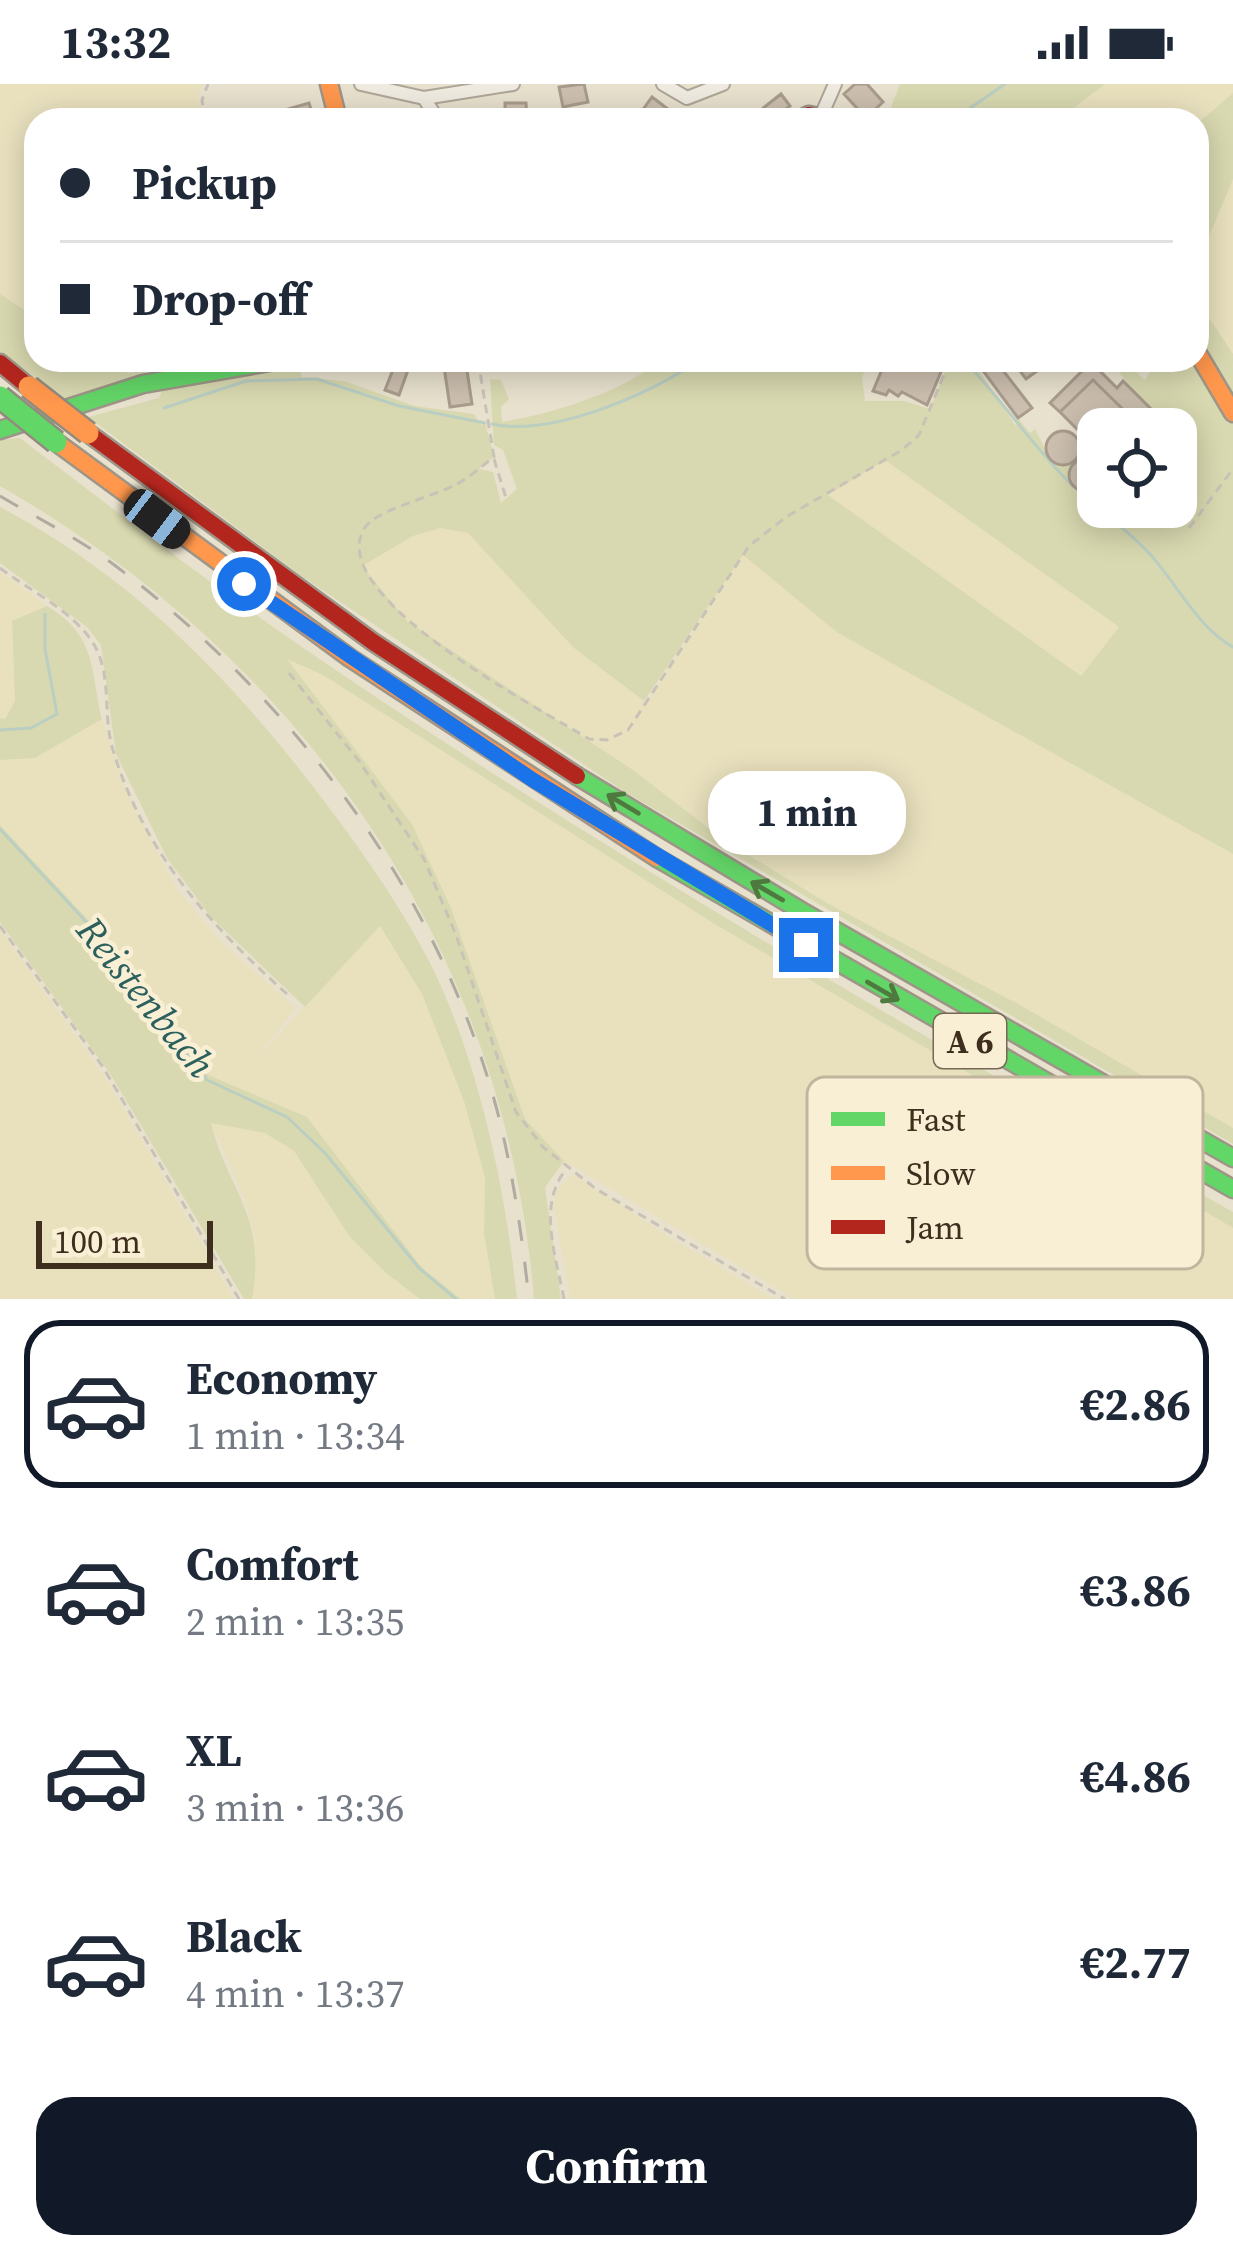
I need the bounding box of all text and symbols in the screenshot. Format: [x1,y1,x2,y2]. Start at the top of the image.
text: 13:32 [60,11,171,73]
text: Pickup [132,152,277,214]
text: Drop-off [132,268,308,330]
map controls [1077,408,1197,528]
button: locate [1077,408,1197,528]
car [117,483,197,555]
route start [217,557,271,611]
callout: 1 min [707,771,905,855]
text: 1 min [756,786,858,839]
one-way arrow [607,792,641,816]
one-way arrow [751,879,785,903]
water label: Reistenbach [64,904,227,1089]
route end [779,918,833,972]
one-way arrow [865,979,900,1003]
road number: A 6 [934,1014,1006,1068]
legend [807,1077,1203,1269]
text: Fast [906,1097,966,1142]
text: Slow [906,1151,976,1196]
text: Jam [905,1205,964,1250]
scale bar [36,1215,213,1268]
text: 100 m [54,1219,141,1264]
text: Economy [186,1347,377,1409]
icon: car [42,1350,150,1458]
text: €2.86 [1080,1373,1191,1435]
text: 1 min · 13:34 [186,1409,405,1462]
text: Comfort [186,1533,359,1595]
icon: car [42,1536,150,1644]
text: €3.86 [1080,1559,1191,1621]
text: 2 min · 13:35 [186,1595,405,1648]
text: XL [186,1719,242,1781]
icon: car [42,1722,150,1830]
text: €4.86 [1080,1745,1191,1807]
text: 3 min · 13:36 [186,1781,405,1834]
text: Black [186,1905,302,1967]
icon: car [42,1908,150,2016]
text: €2.77 [1080,1931,1191,1993]
text: 4 min · 13:37 [186,1967,405,2020]
button: Confirm [36,2097,1197,2235]

